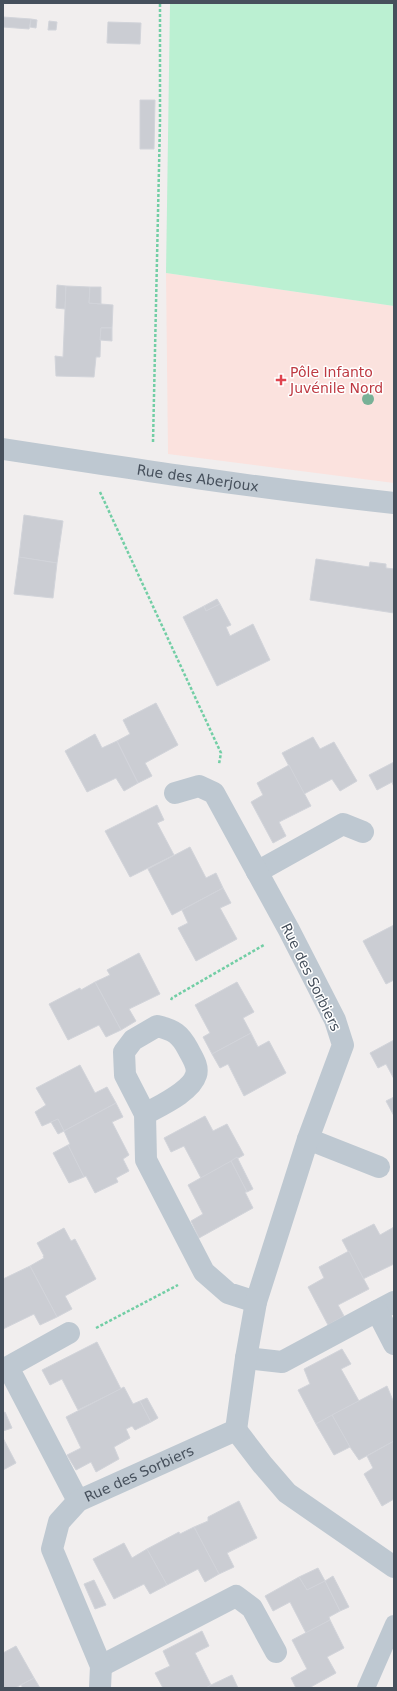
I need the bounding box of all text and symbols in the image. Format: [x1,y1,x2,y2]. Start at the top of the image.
place label: Pôle Infanto Juvénile Nord [289,364,383,396]
marker: Pôle Infanto Juvénile Nord [275,374,287,386]
street label: Rue des Aberjoux [136,461,260,495]
street label: Rue des Sorbiers [278,920,344,1034]
street label: Rue des Sorbiers [82,1442,196,1505]

